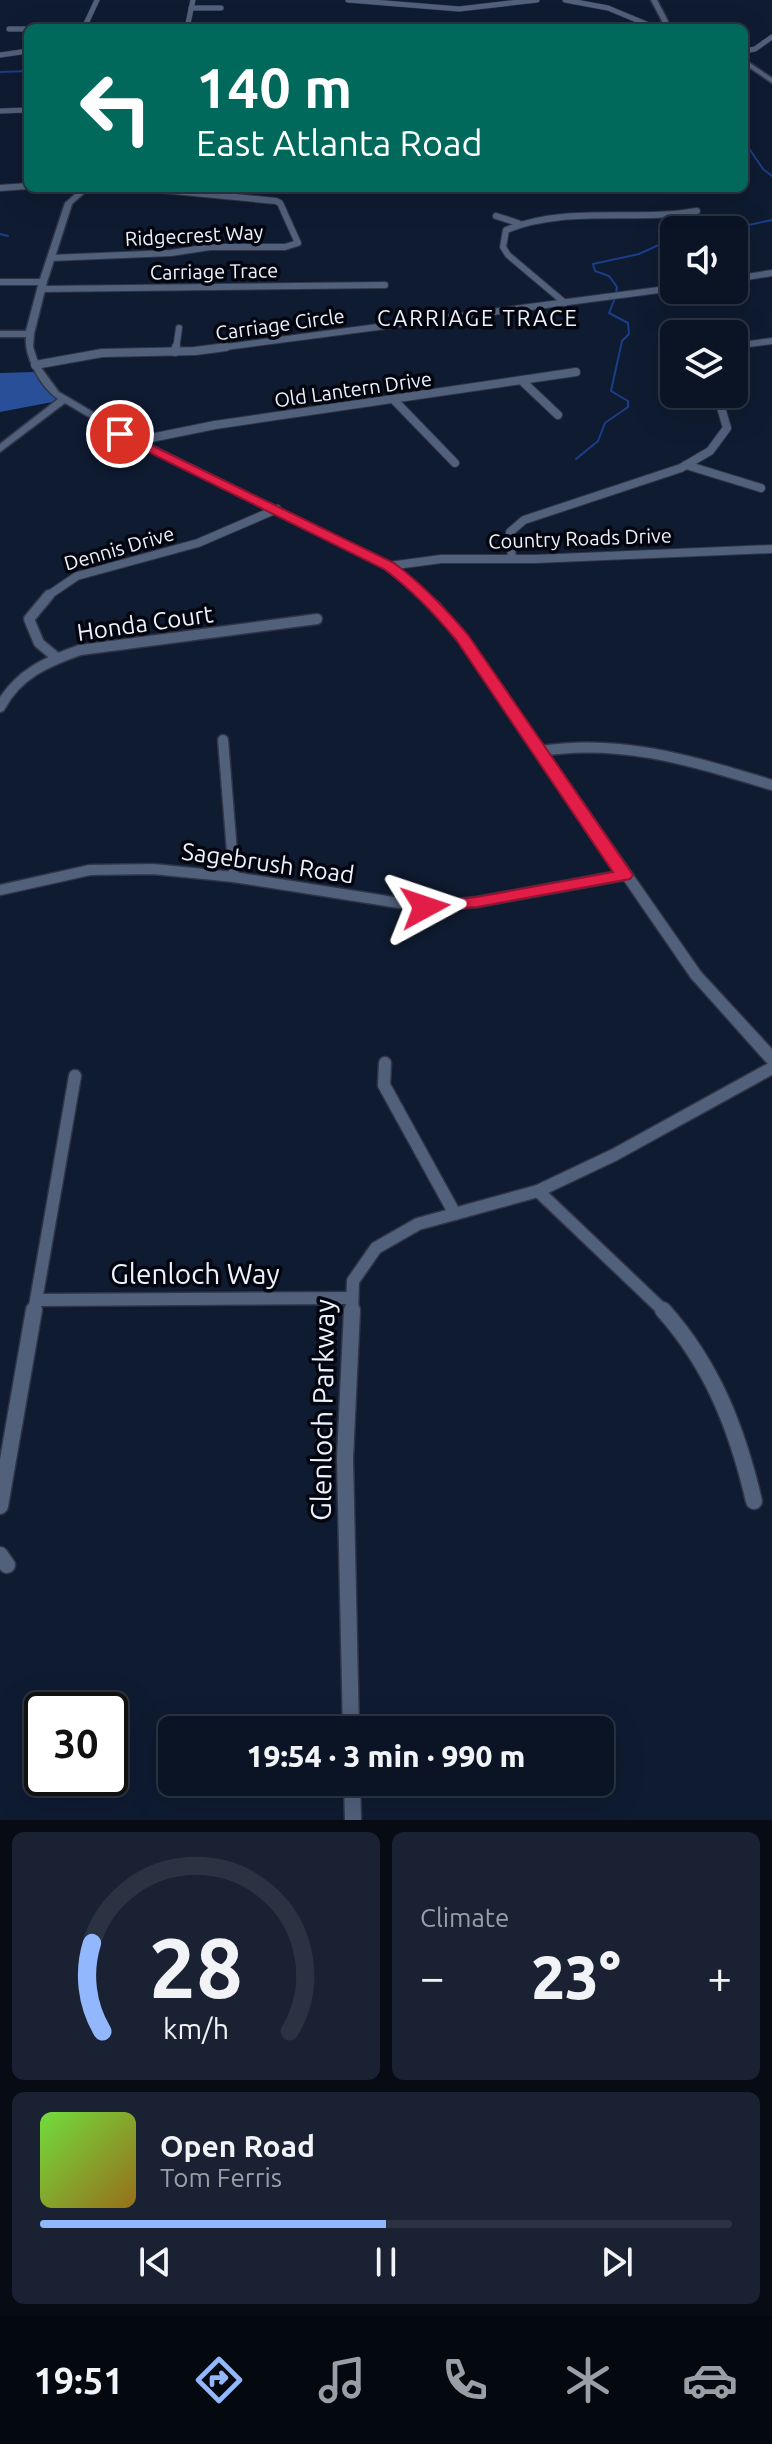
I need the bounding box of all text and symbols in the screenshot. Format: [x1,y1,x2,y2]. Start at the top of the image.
icon: left [64,56,168,160]
text: 140 m [196,56,352,119]
text: East Atlanta Road [196,122,483,163]
map controls [660,216,748,408]
button: sound [660,216,748,304]
street label: Ridgecrest Way [124,220,264,250]
street label: Carriage Trace [150,258,278,284]
street label: Carriage Circle [214,304,346,344]
district label: CARRIAGE TRACE [377,305,579,330]
button: layers [660,320,748,408]
street label: Old Lantern Drive [273,367,433,411]
pin [86,400,154,468]
icon: arrive [98,412,142,456]
street label: Dennis Drive [61,521,177,575]
street label: Country Roads Drive [488,523,672,553]
street label: Honda Court [75,600,215,646]
street label: Sagebrush Road [180,838,356,888]
position arrow [383,865,467,949]
street label: Glenloch Way [110,1258,280,1289]
street label: Glenloch Parkway [305,1299,339,1521]
speed limit sign: 30 [24,1692,128,1796]
text: 19:54 · 3 min · 990 m [247,1739,525,1773]
text: Climate [420,1903,509,1932]
text: 28 [149,1920,243,2014]
text: 23° [531,1943,621,2010]
text: − [420,1952,445,2001]
text: + [707,1952,732,2001]
text: km/h [163,2012,229,2044]
text: Open Road [160,2129,315,2163]
text: Tom Ferris [160,2163,282,2192]
icon: previous [133,2240,177,2284]
icon: pause [364,2240,408,2284]
icon: next [595,2240,639,2284]
icon: directions [191,2352,247,2408]
icon: music [314,2352,370,2408]
icon: phone [437,2352,493,2408]
icon: climate [560,2352,616,2408]
icon: car [682,2352,738,2408]
text: 19:51 [33,2360,124,2401]

